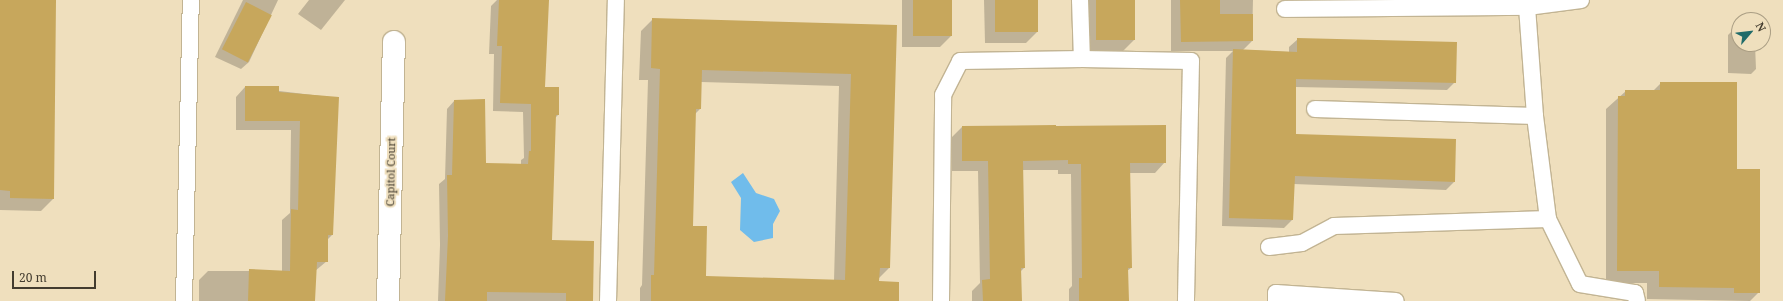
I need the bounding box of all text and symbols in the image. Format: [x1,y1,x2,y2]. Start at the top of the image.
north arrow [1731,12,1771,52]
text: N [1752,19,1770,34]
street label: Capitol Court [384,137,398,207]
scale bar [14,263,98,289]
text: 20 m [19,269,47,286]

